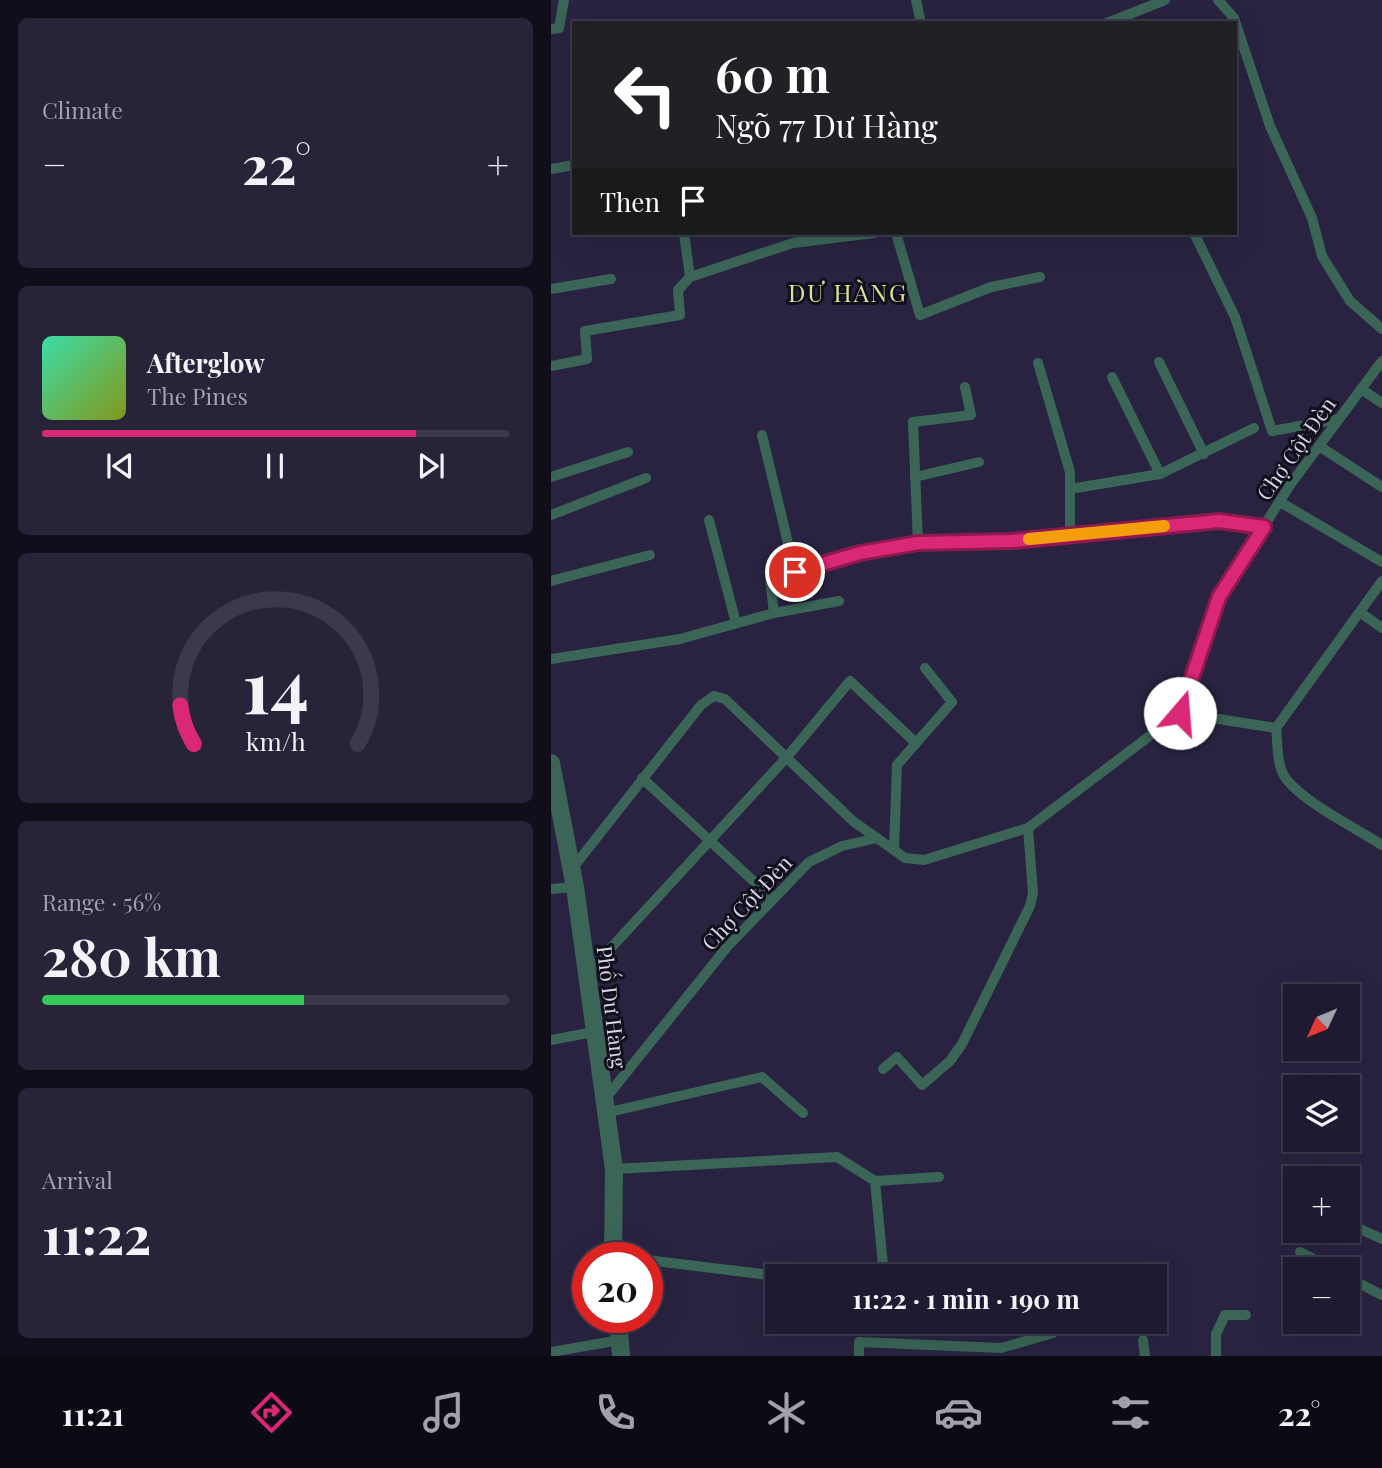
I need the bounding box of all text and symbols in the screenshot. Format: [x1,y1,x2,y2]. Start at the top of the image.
text: 60 m [715,40,830,105]
icon: left [600,49,691,140]
text: Climate [42,94,123,125]
text: Ngõ 77 Dư Hàng [715,103,938,146]
text: 22° [242,129,311,198]
text: − [42,138,67,189]
text: + [487,138,509,189]
icon: arrive [674,182,712,220]
text: Then [600,184,660,219]
district label: DƯ HÀNG [788,276,908,308]
text: Afterglow [147,345,265,380]
text: The Pines [147,380,248,411]
street label: Chợ Cột Đèn [1249,390,1341,505]
icon: previous [101,447,139,485]
icon: pause [256,447,294,485]
icon: next [412,447,450,485]
pin [765,542,825,602]
icon: arrive [776,553,814,591]
text: 14 [242,635,309,732]
position arrow [1143,676,1217,750]
text: km/h [246,724,306,757]
street label: Chợ Cột Đèn [695,848,798,955]
text: Range · 56% [42,886,161,917]
text: 280 km [42,921,221,990]
street label: Phố Dư Hàng [592,944,634,1070]
north arrow [1283,984,1359,1060]
map controls [1283,984,1360,1334]
button: layers [1283,1075,1360,1152]
text: Arrival [42,1164,113,1195]
button: + [1283,1166,1360,1243]
text: 11:22 [42,1199,151,1268]
speed limit sign: 20 [572,1242,663,1333]
button: − [1283,1257,1360,1334]
text: 11:22 · 1 min · 190 m [852,1281,1080,1316]
icon: directions [247,1388,296,1437]
icon: music [419,1388,468,1437]
icon: phone [591,1388,640,1437]
icon: climate [762,1388,811,1437]
icon: car [934,1388,983,1437]
icon: filters [1106,1388,1155,1437]
text: 11:21 [61,1391,124,1434]
text: 22° [1278,1391,1321,1434]

